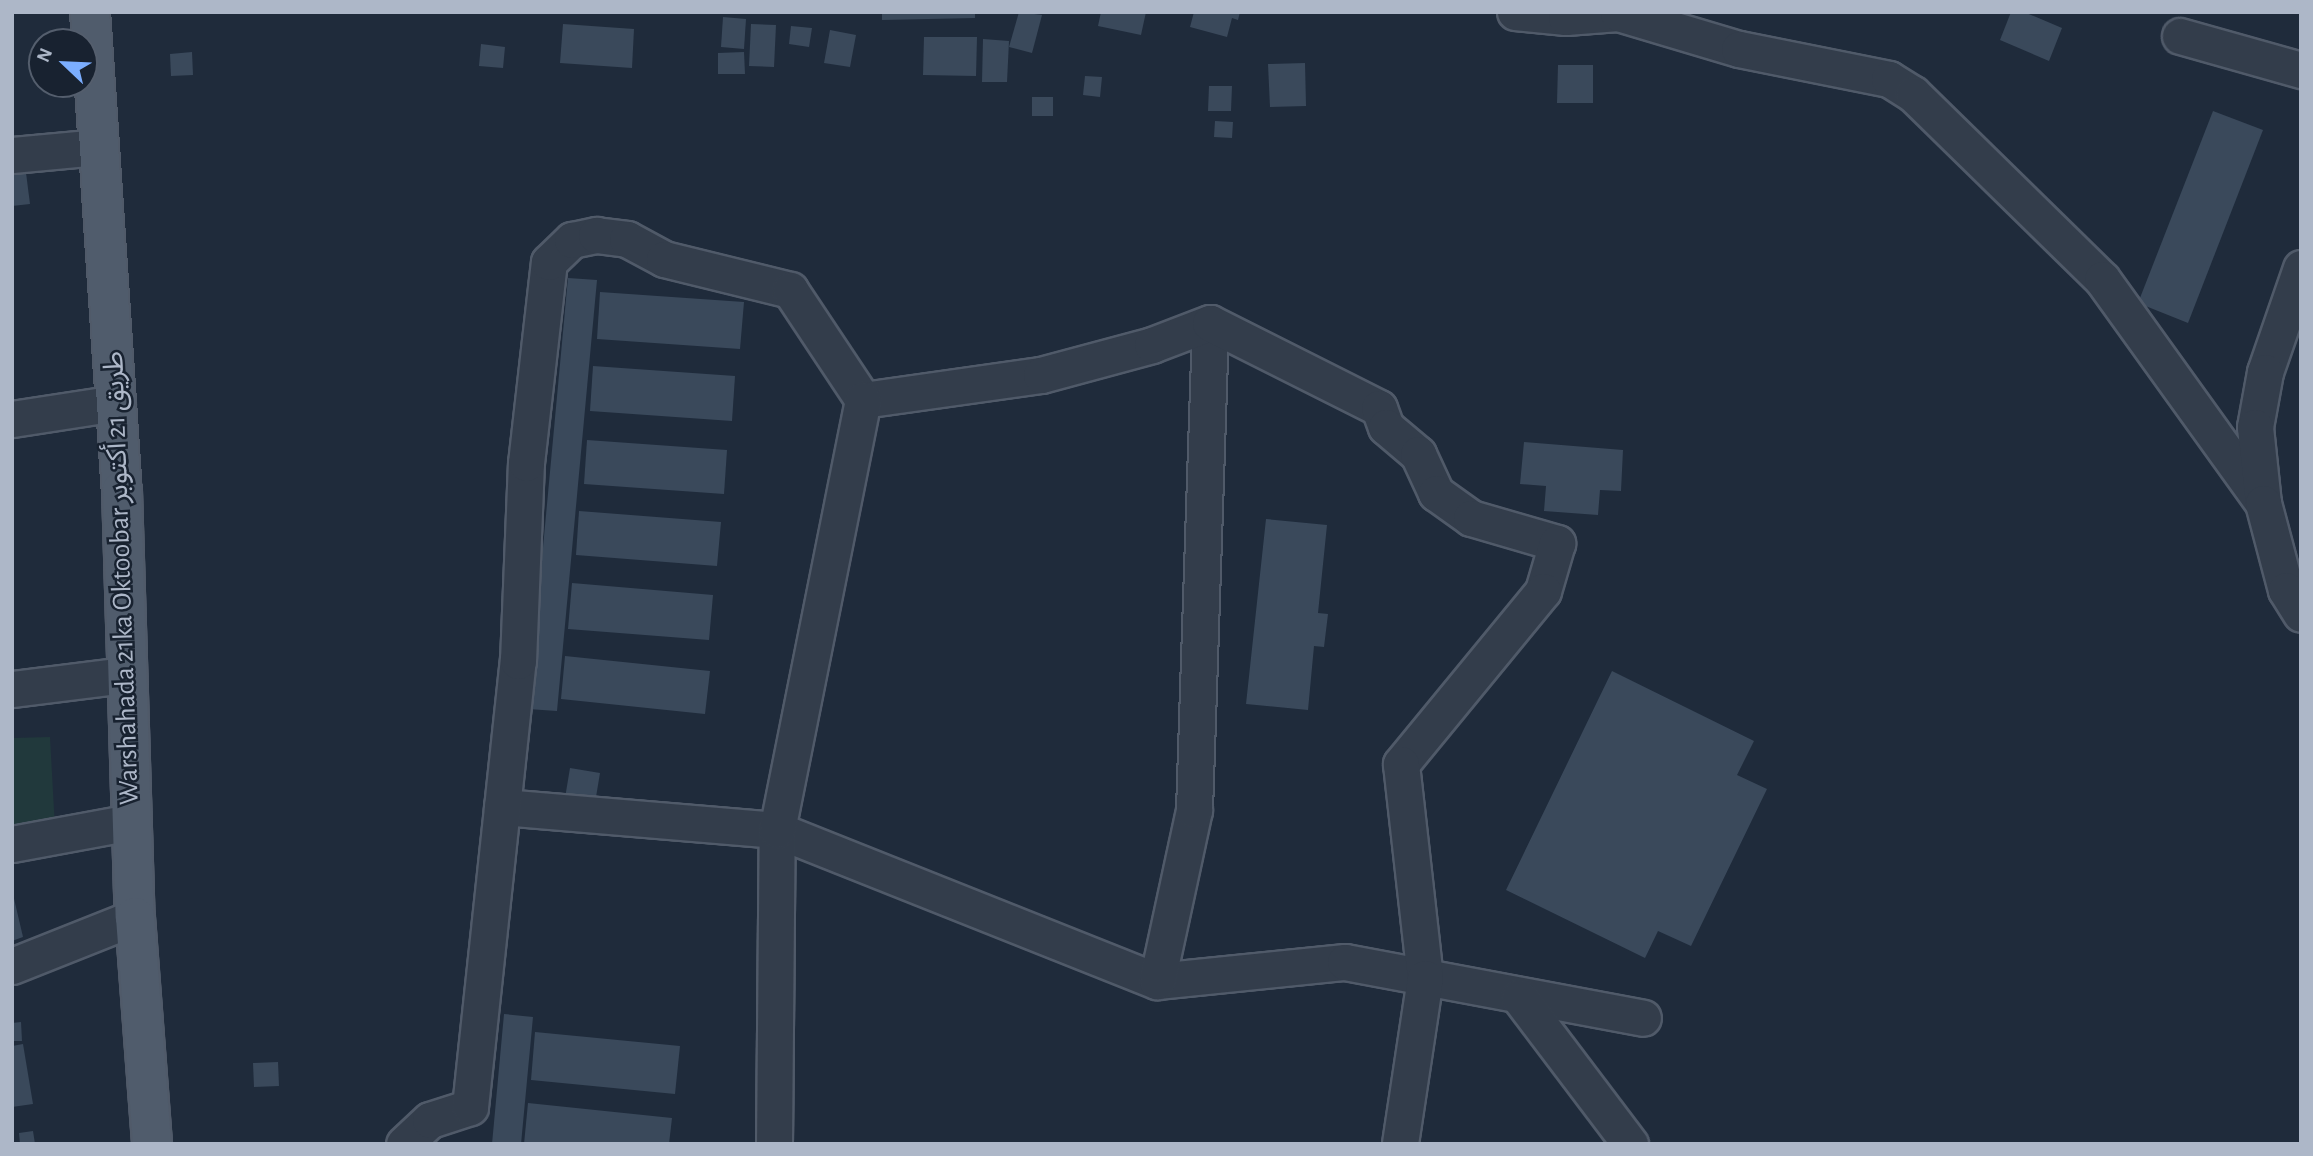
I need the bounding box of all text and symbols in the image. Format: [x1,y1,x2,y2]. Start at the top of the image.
north arrow [28,28,98,98]
text: N [34,46,56,65]
street label: Warshahada 21ka Oktoobar طريق 21 أكتوبر [97,350,147,806]

